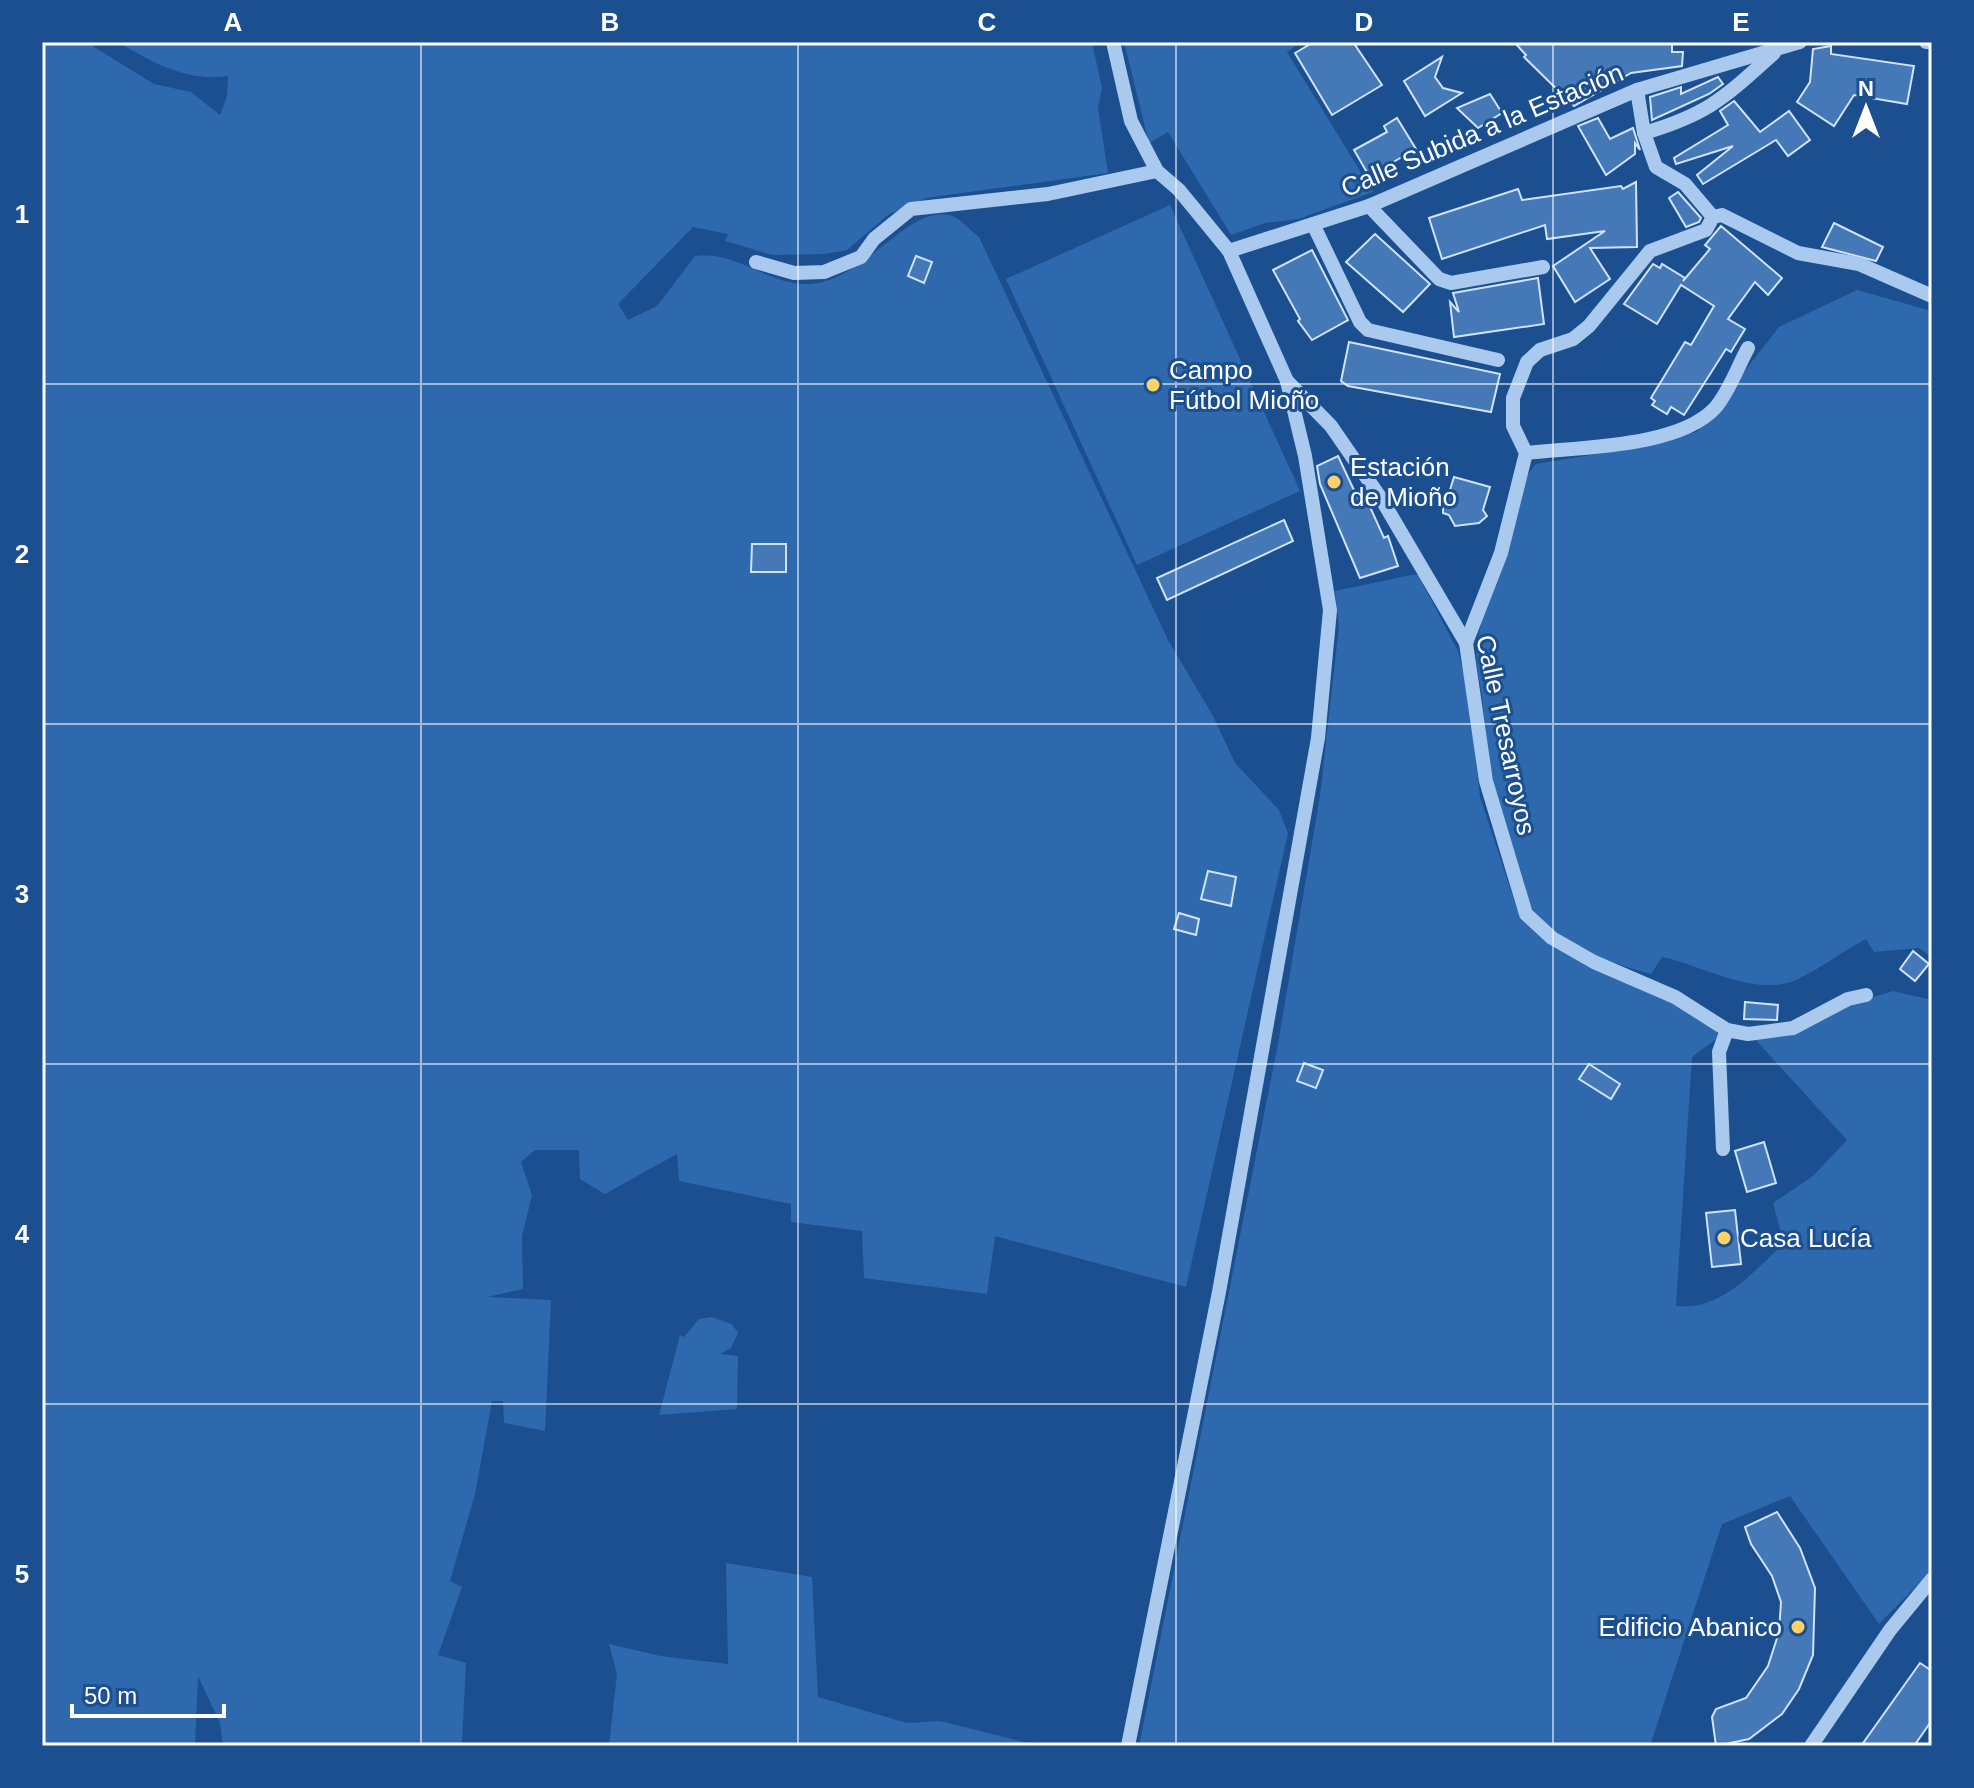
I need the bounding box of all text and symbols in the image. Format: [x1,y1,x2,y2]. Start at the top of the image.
text: A [224,7,243,37]
text: B [601,7,619,37]
text: C [978,7,997,37]
text: D [1355,7,1373,37]
text: E [1732,7,1750,37]
street label: Calle Subida a la Estación [1336,57,1628,203]
north arrow [1826,68,1906,148]
text: N [1858,76,1874,101]
text: 1 [15,199,29,229]
place label: Campo Fútbol Mioño [1169,355,1319,415]
marker: Campo Fútbol Mioño [1144,376,1162,394]
place label: Estación de Mioño [1350,452,1457,512]
marker: Estación de Mioño [1325,473,1343,491]
text: 2 [15,539,29,569]
street label: Calle Tresarroyos [1470,632,1542,838]
text: 3 [15,879,29,909]
text: 4 [15,1219,30,1249]
place label: Casa Lucía [1740,1223,1872,1253]
marker: Casa Lucía [1715,1229,1733,1247]
text: 5 [15,1559,29,1589]
place label: Edificio Abanico [1598,1612,1782,1642]
marker: Edificio Abanico [1789,1618,1807,1636]
scale bar [72,1668,224,1718]
text: 50 m [84,1682,137,1709]

